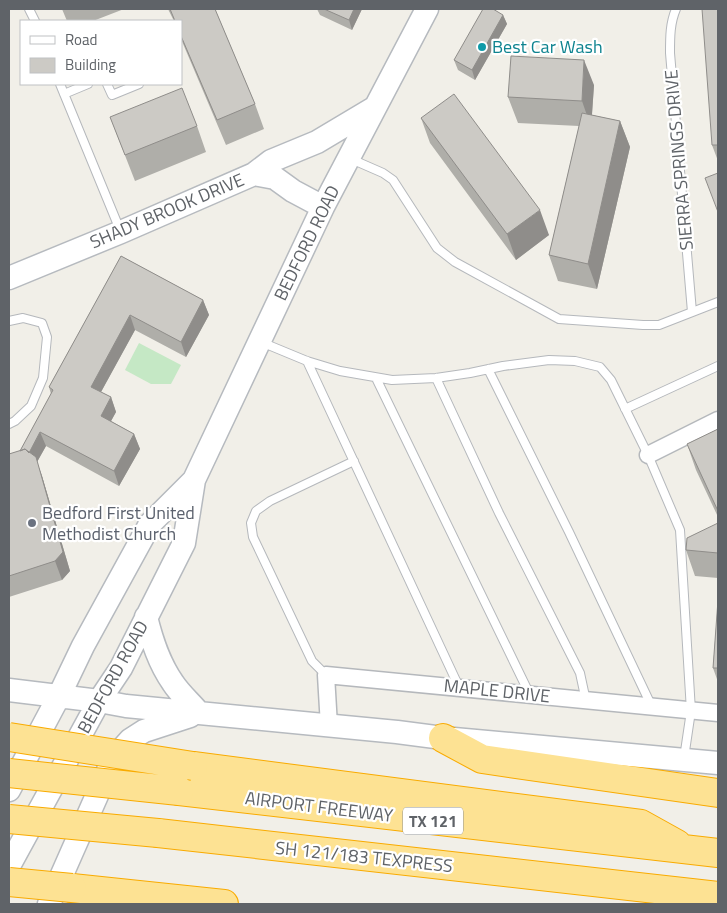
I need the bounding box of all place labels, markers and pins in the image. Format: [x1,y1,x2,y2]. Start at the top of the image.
place label: Best Car Wash [492,33,603,60]
marker: Best Car Wash [476,41,488,53]
place label: Bedford First United Methodist Church [42,499,195,547]
marker: Bedford First United Methodist Church [26,517,38,529]

